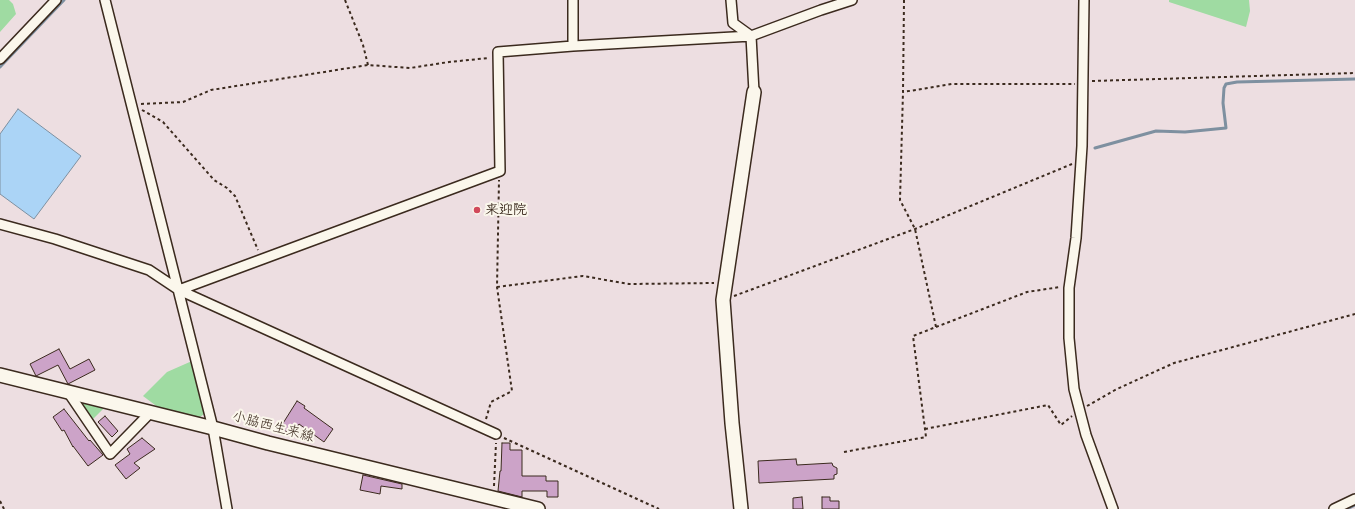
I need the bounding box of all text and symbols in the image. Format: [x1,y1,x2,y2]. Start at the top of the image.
place label: 来迎院 [485,202,527,218]
marker: 来迎院 [472,205,482,215]
street label: 小脇西生来線 [230,408,316,446]

